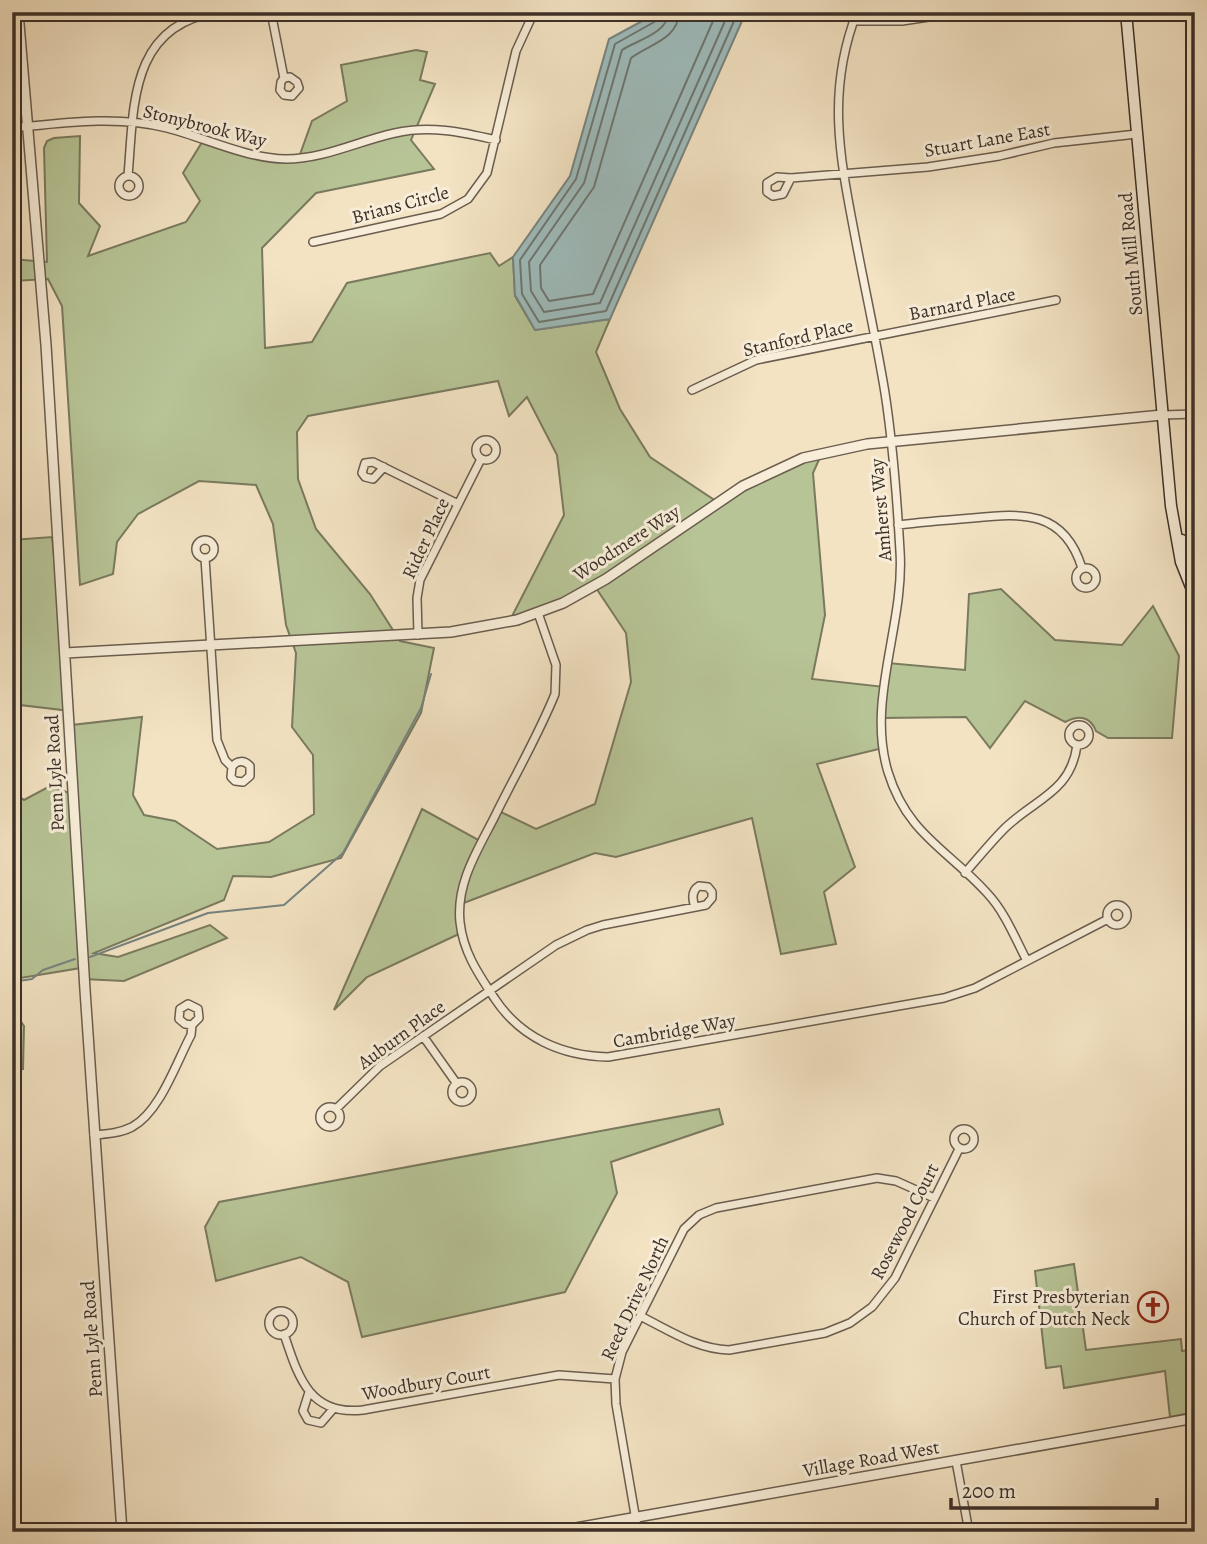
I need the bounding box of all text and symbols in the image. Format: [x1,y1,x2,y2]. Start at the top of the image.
street label: Stonybrook Way [140,98,270,154]
street label: Stuart Lane East [922,116,1052,164]
street label: Brians Circle [349,180,452,230]
street label: South Mill Road [1113,190,1149,317]
street label: Barnard Place [907,281,1018,327]
street label: Stanford Place [741,313,856,363]
street label: Amherst Way [863,457,899,563]
street label: Rider Place [396,494,456,583]
street label: Woodmere Way [567,498,685,588]
street label: Penn Lyle Road [39,713,71,832]
street label: Auburn Place [352,994,451,1076]
street label: Cambridge Way [611,1007,738,1055]
street label: Rosewood Court [864,1159,945,1284]
street label: Reed Drive North [595,1232,675,1365]
street label: Penn Lyle Road [75,1279,109,1398]
place label: First Presbyterian Church of Dutch Neck [958,1284,1131,1332]
church icon: First Presbyterian Church of Dutch Neck [1136,1290,1170,1324]
street label: Woodbury Court [359,1359,492,1407]
street label: Village Road West [800,1434,941,1484]
scale bar [951,1467,1158,1511]
text: 200 m [962,1477,1016,1505]

